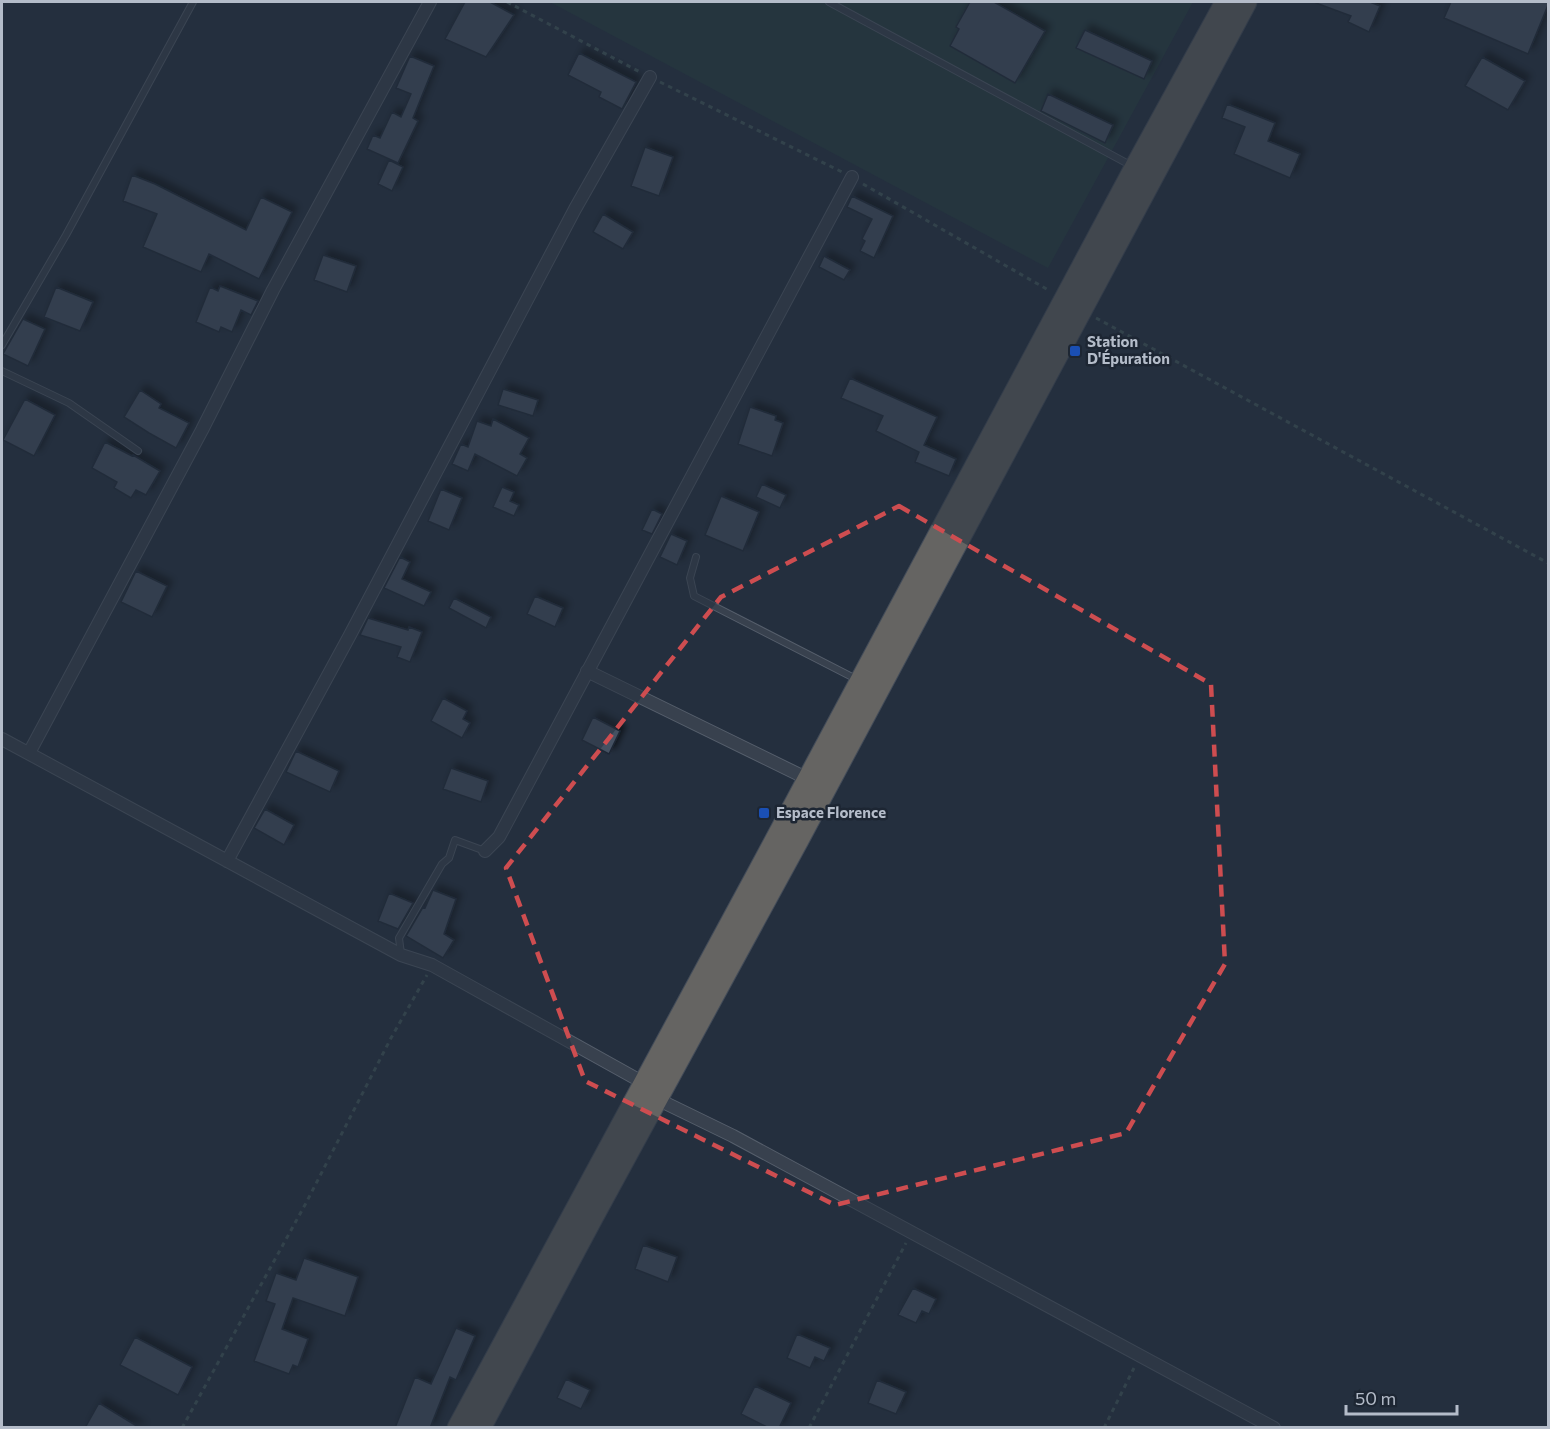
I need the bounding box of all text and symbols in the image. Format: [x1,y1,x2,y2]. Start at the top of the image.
place label: Station D'Épuration [1087,332,1170,367]
marker: Station D'Épuration [1068,344,1082,358]
place label: Espace Florence [776,803,886,821]
marker: Espace Florence [757,806,771,820]
scale bar [1346,1378,1457,1416]
text: 50 m [1355,1387,1396,1409]

